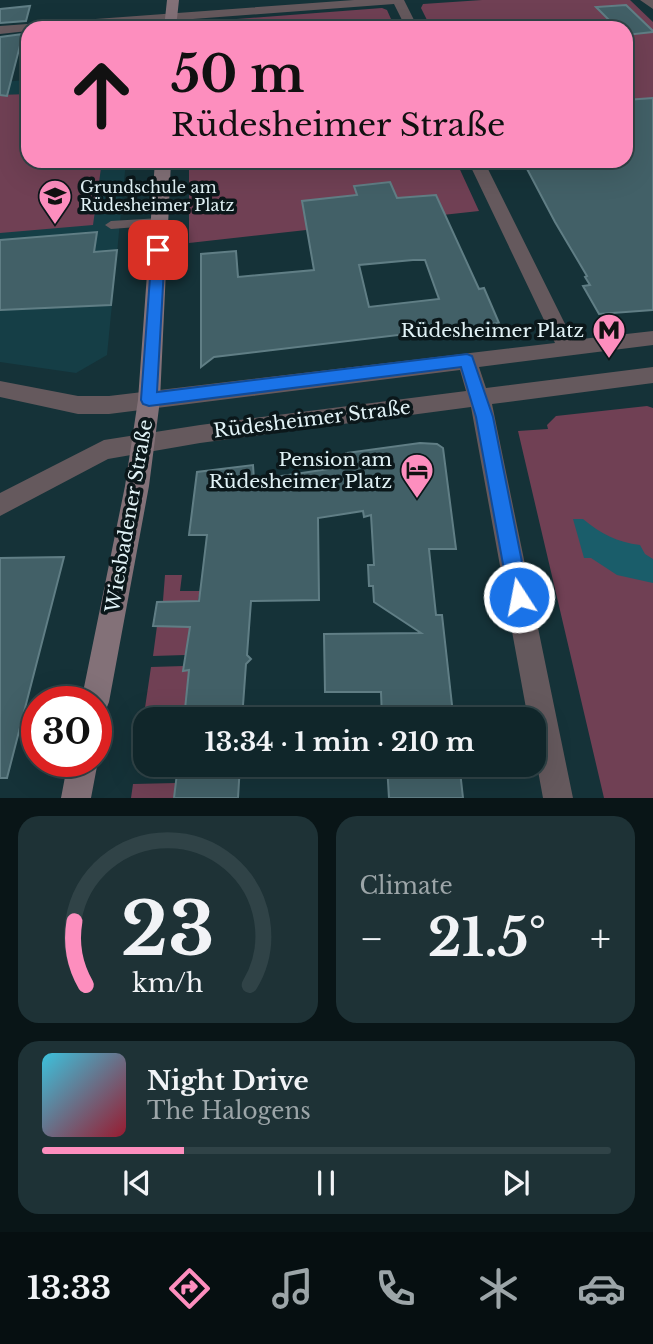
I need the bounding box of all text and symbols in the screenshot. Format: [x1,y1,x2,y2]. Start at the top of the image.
text: 50 m [171,44,304,105]
icon: ahead [56,49,147,140]
text: Rüdesheimer Straße [171,105,505,145]
school or university icon: Grundschule am Rüdesheimer Platz [36,177,74,226]
place label: Grundschule am Rüdesheimer Platz [80,177,234,215]
pin [128,220,188,280]
icon: arrive [139,231,177,269]
metro station icon: Rüdesheimer Platz [590,311,628,360]
place label: Rüdesheimer Platz [401,319,584,342]
street label: Rüdesheimer Straße [212,395,412,443]
street label: Wiesbadener Straße [101,418,157,615]
place label: Pension am Rüdesheimer Platz [209,448,392,493]
hotel icon: Pension am Rüdesheimer Platz [398,451,436,500]
position arrow [482,560,556,634]
speed limit sign: 30 [21,686,112,777]
text: 13:34 · 1 min · 210 m [204,726,475,758]
text: Climate [360,872,453,900]
text: 23 [121,885,215,976]
text: 21.5° [428,906,546,970]
text: − [360,915,384,962]
text: + [590,915,611,962]
text: km/h [132,968,203,999]
text: Night Drive [147,1065,309,1097]
text: The Halogens [147,1097,311,1125]
icon: previous [118,1164,156,1202]
icon: pause [307,1164,345,1202]
icon: next [497,1164,535,1202]
icon: directions [165,1264,214,1313]
icon: music [268,1264,317,1313]
icon: phone [371,1264,420,1313]
icon: climate [474,1264,523,1313]
icon: car [577,1264,626,1313]
text: 13:33 [27,1268,111,1308]

